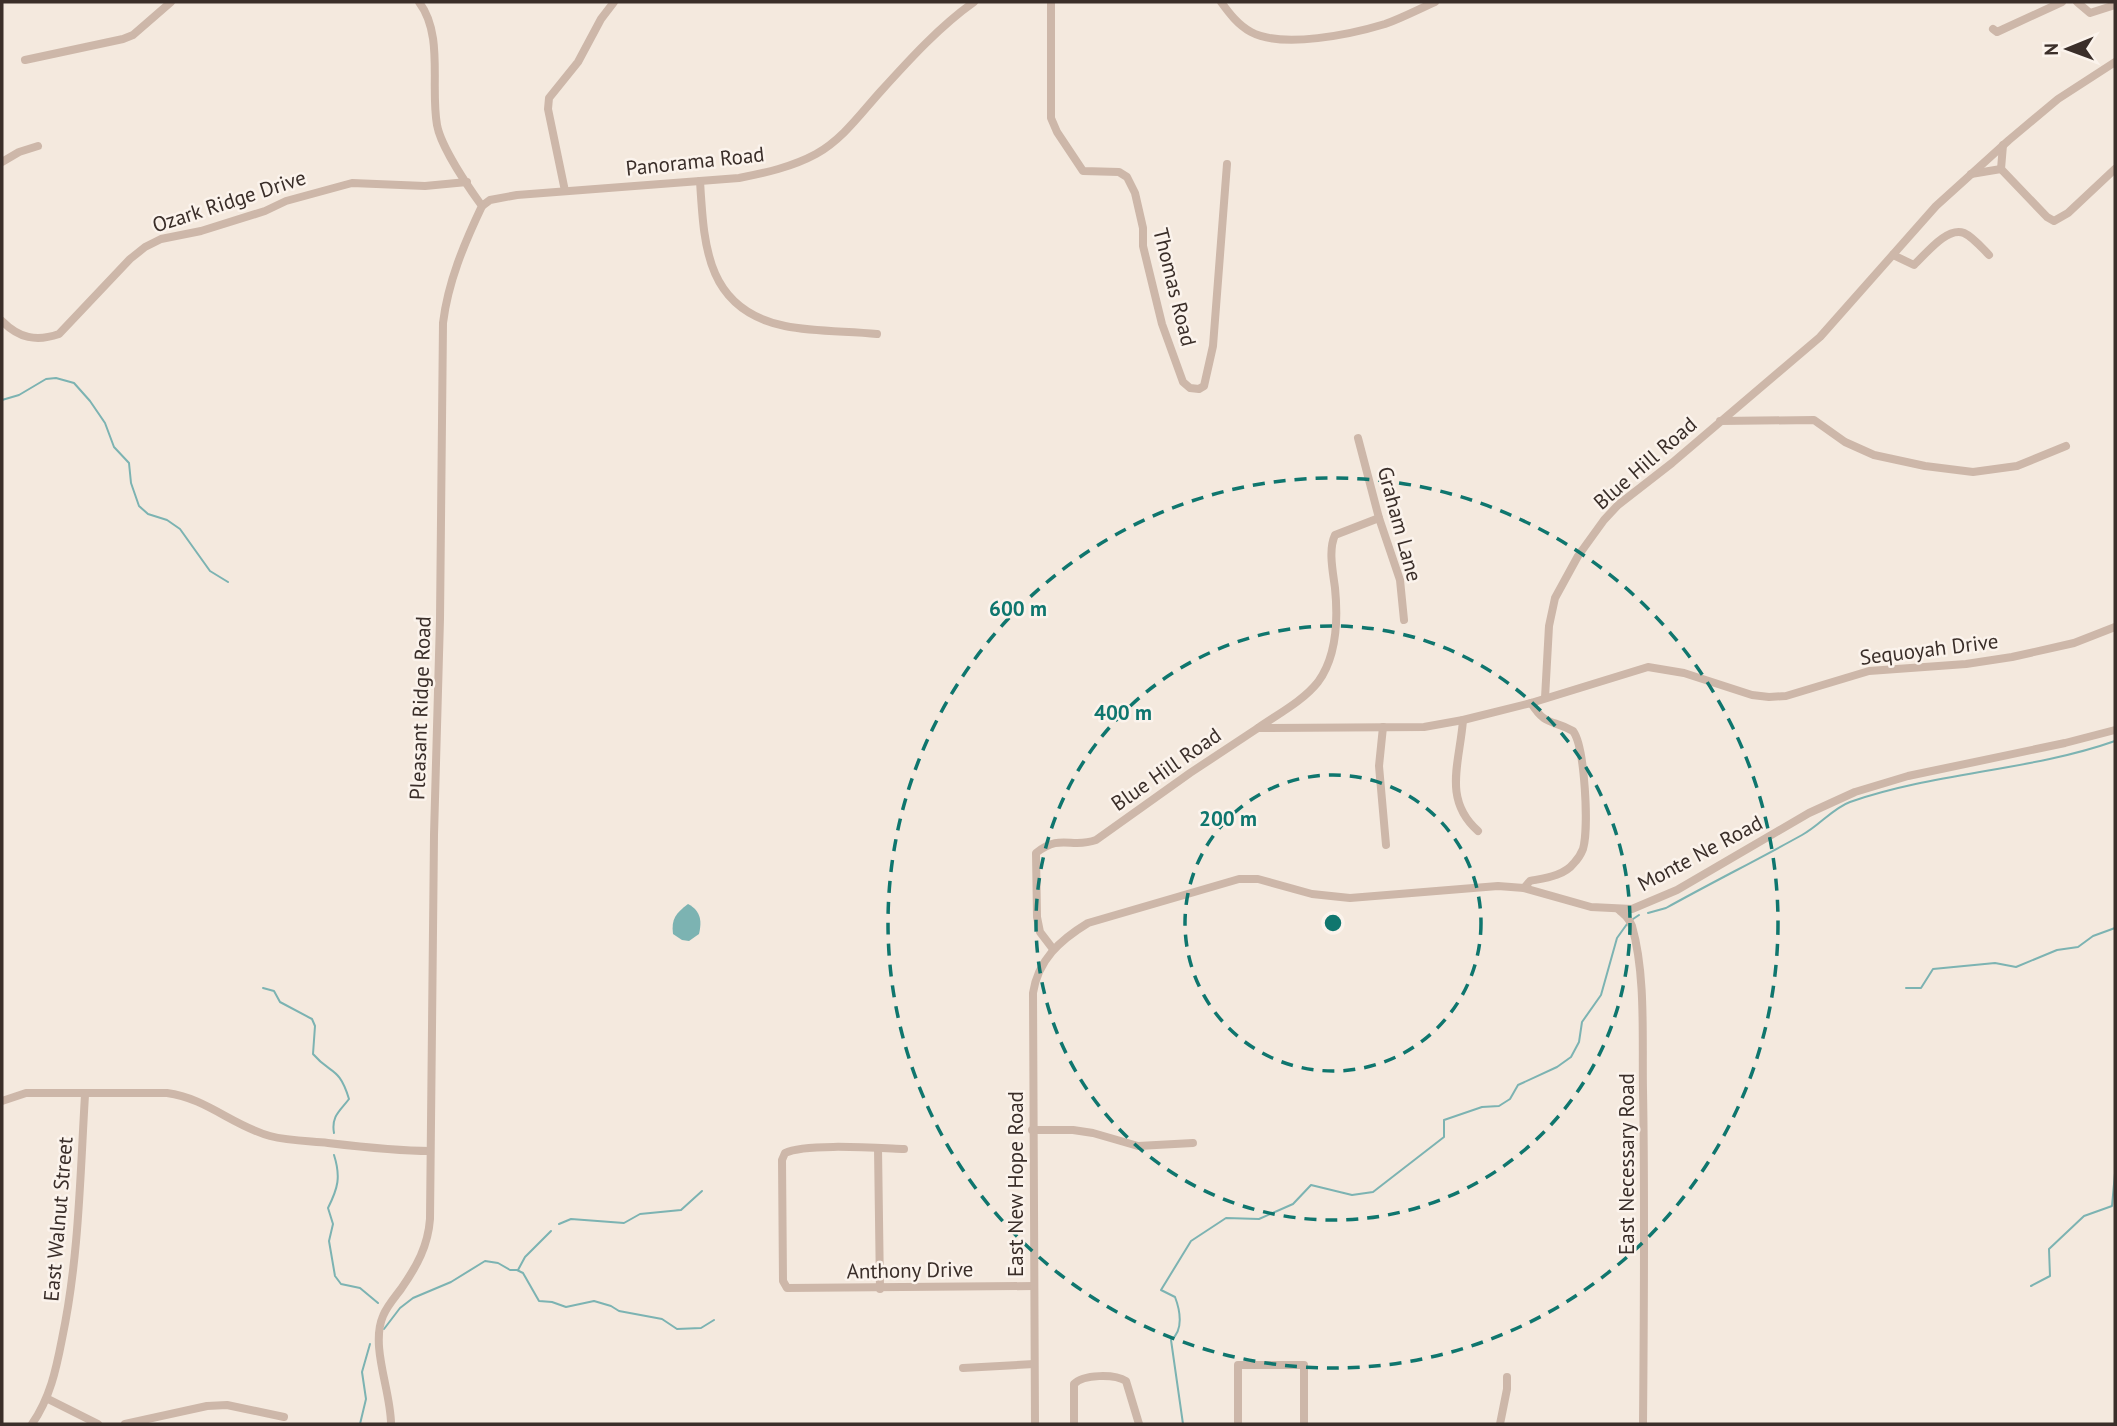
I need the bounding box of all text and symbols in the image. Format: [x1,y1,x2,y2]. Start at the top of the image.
north arrow [2033,14,2103,84]
text: N [2039,43,2063,56]
street label: Panorama Road [624,140,766,182]
street label: Ozark Ridge Drive [149,163,309,239]
street label: Thomas Road [1147,225,1203,349]
street label: Blue Hill Road [1588,411,1702,515]
street label: Graham Lane [1372,464,1428,584]
text: 600 m [989,595,1047,622]
street label: Pleasant Ridge Road [403,616,437,800]
street label: Sequoyah Drive [1858,627,2000,671]
text: 400 m [1094,699,1152,726]
street label: Blue Hill Road [1106,721,1226,817]
text: 200 m [1199,805,1257,832]
street label: Monte Ne Road [1633,809,1767,897]
centre of rings [1321,911,1345,935]
street label: East Necessary Road [1613,1073,1640,1255]
street label: East New Hope Road [1002,1091,1029,1277]
street label: East Walnut Street [37,1136,79,1302]
street label: Anthony Drive [846,1255,974,1285]

